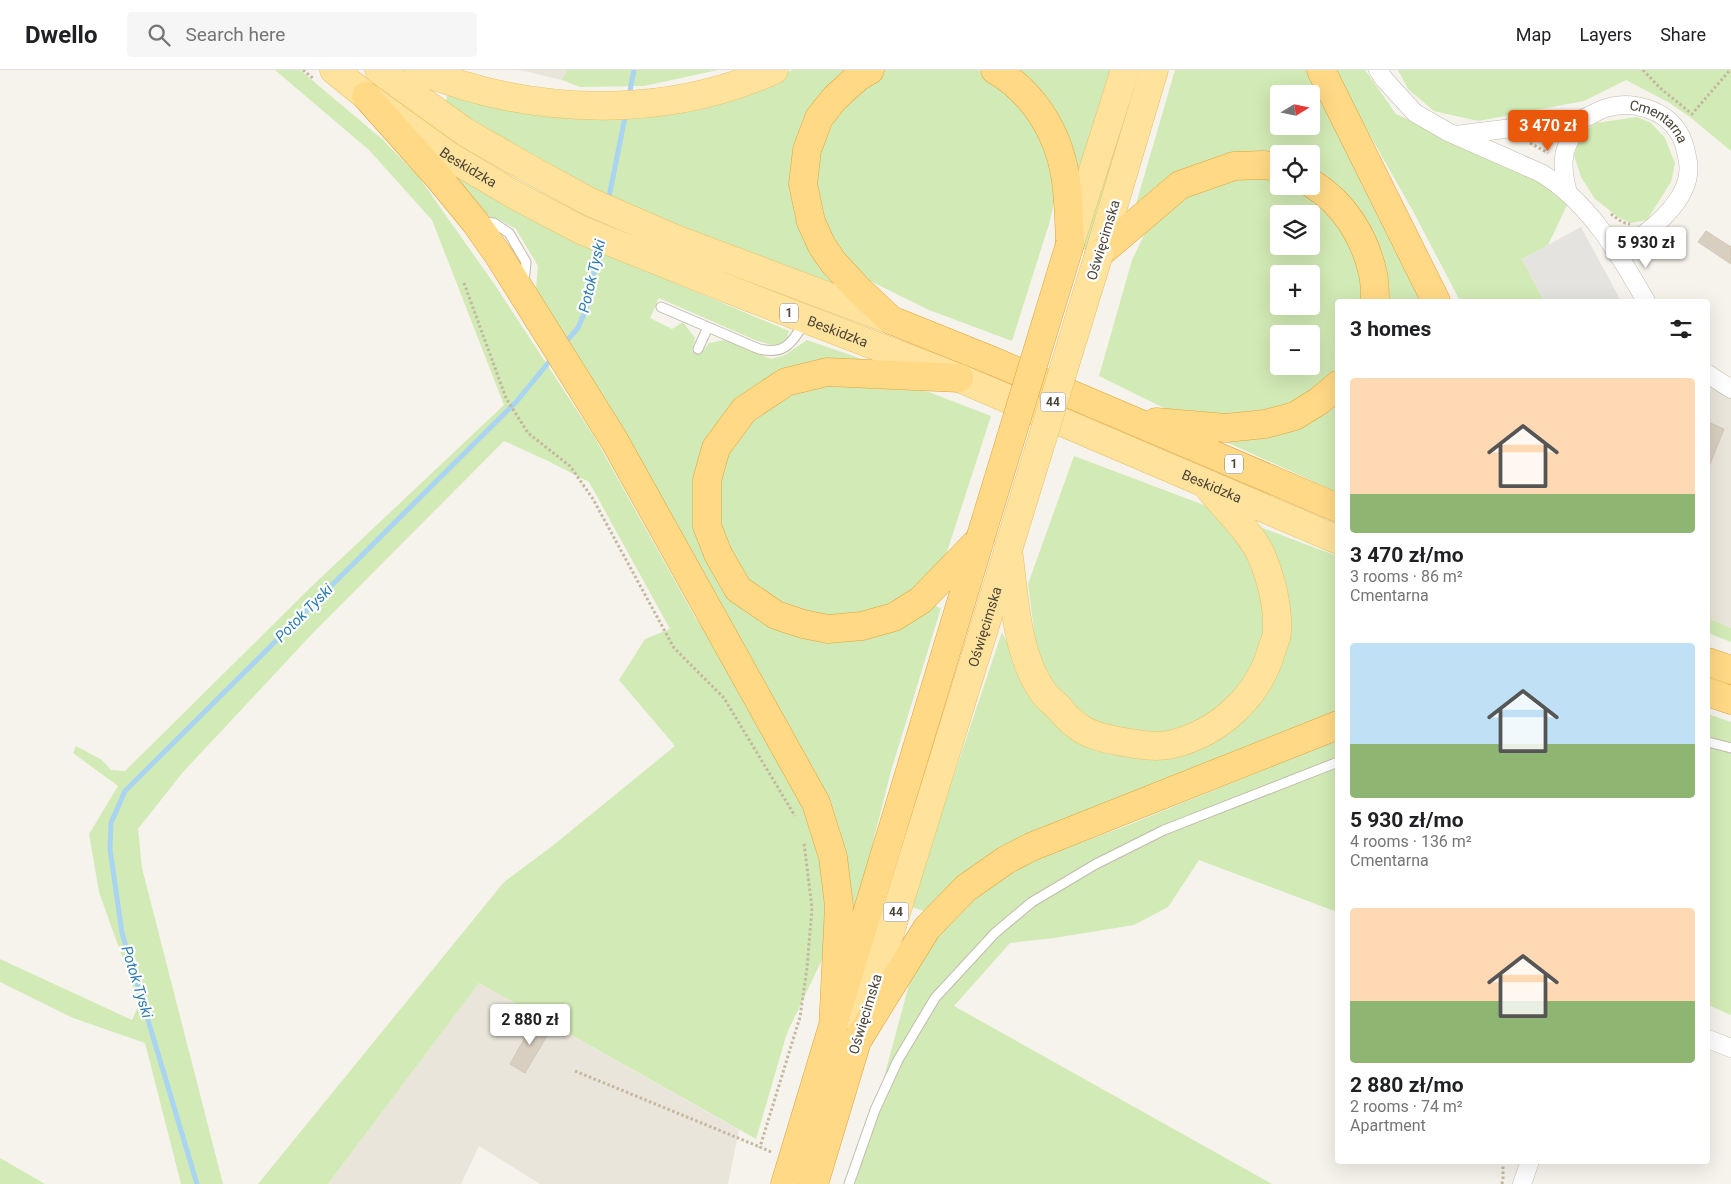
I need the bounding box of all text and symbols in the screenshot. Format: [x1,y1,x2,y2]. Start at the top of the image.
search box [127,12,477,57]
text: Dwello [25,21,97,49]
icon: search [145,21,173,49]
text: Search here [185,23,285,46]
text: Map [1516,24,1551,45]
text: Layers [1579,24,1632,45]
text: Share [1660,24,1706,45]
north arrow [1270,85,1320,135]
map controls [1270,85,1320,375]
street label: Cmentarna [1629,97,1691,145]
pin: 3 470 zł [1496,109,1600,152]
text: 3 470 zł [1519,116,1577,135]
street label: Beskidzka [437,144,500,191]
button: locate [1270,145,1320,195]
street label: Oświęcimska [1083,198,1123,282]
button: layers [1270,205,1320,255]
pin: 5 930 zł [1594,226,1698,269]
text: 5 930 zł [1617,233,1675,252]
water label: Potok Tyski [575,237,609,314]
button: + [1270,265,1320,315]
road number: 1 [780,304,798,322]
street label: Beskidzka [805,312,870,350]
icon: filters [1667,315,1695,343]
text: 3 homes [1350,317,1431,341]
button: − [1270,325,1320,375]
road number: 44 [1040,392,1066,412]
icon: home [1478,411,1568,501]
road number: 1 [1225,454,1243,474]
street label: Beskidzka [1180,466,1244,506]
text: 3 470 zł/mo [1350,543,1464,567]
text: 3 rooms · 86 m² [1350,567,1463,586]
water label: Potok Tyski [271,580,337,646]
street label: Oświęcimska [965,585,1005,669]
text: Cmentarna [1350,586,1429,605]
icon: home [1478,676,1568,766]
text: 5 930 zł/mo [1350,808,1464,832]
text: 4 rooms · 136 m² [1350,832,1472,851]
text: Cmentarna [1350,851,1429,870]
road number: 44 [884,902,908,922]
icon: home [1478,941,1568,1031]
water label: Potok Tyski [117,944,157,1021]
street label: Oświęcimska [845,972,885,1056]
pin: 2 880 zł [478,1004,582,1046]
text: 2 880 zł [501,1010,559,1029]
text: 2 880 zł/mo [1350,1073,1464,1097]
text: 2 rooms · 74 m² [1350,1097,1463,1116]
text: Apartment [1350,1116,1426,1135]

